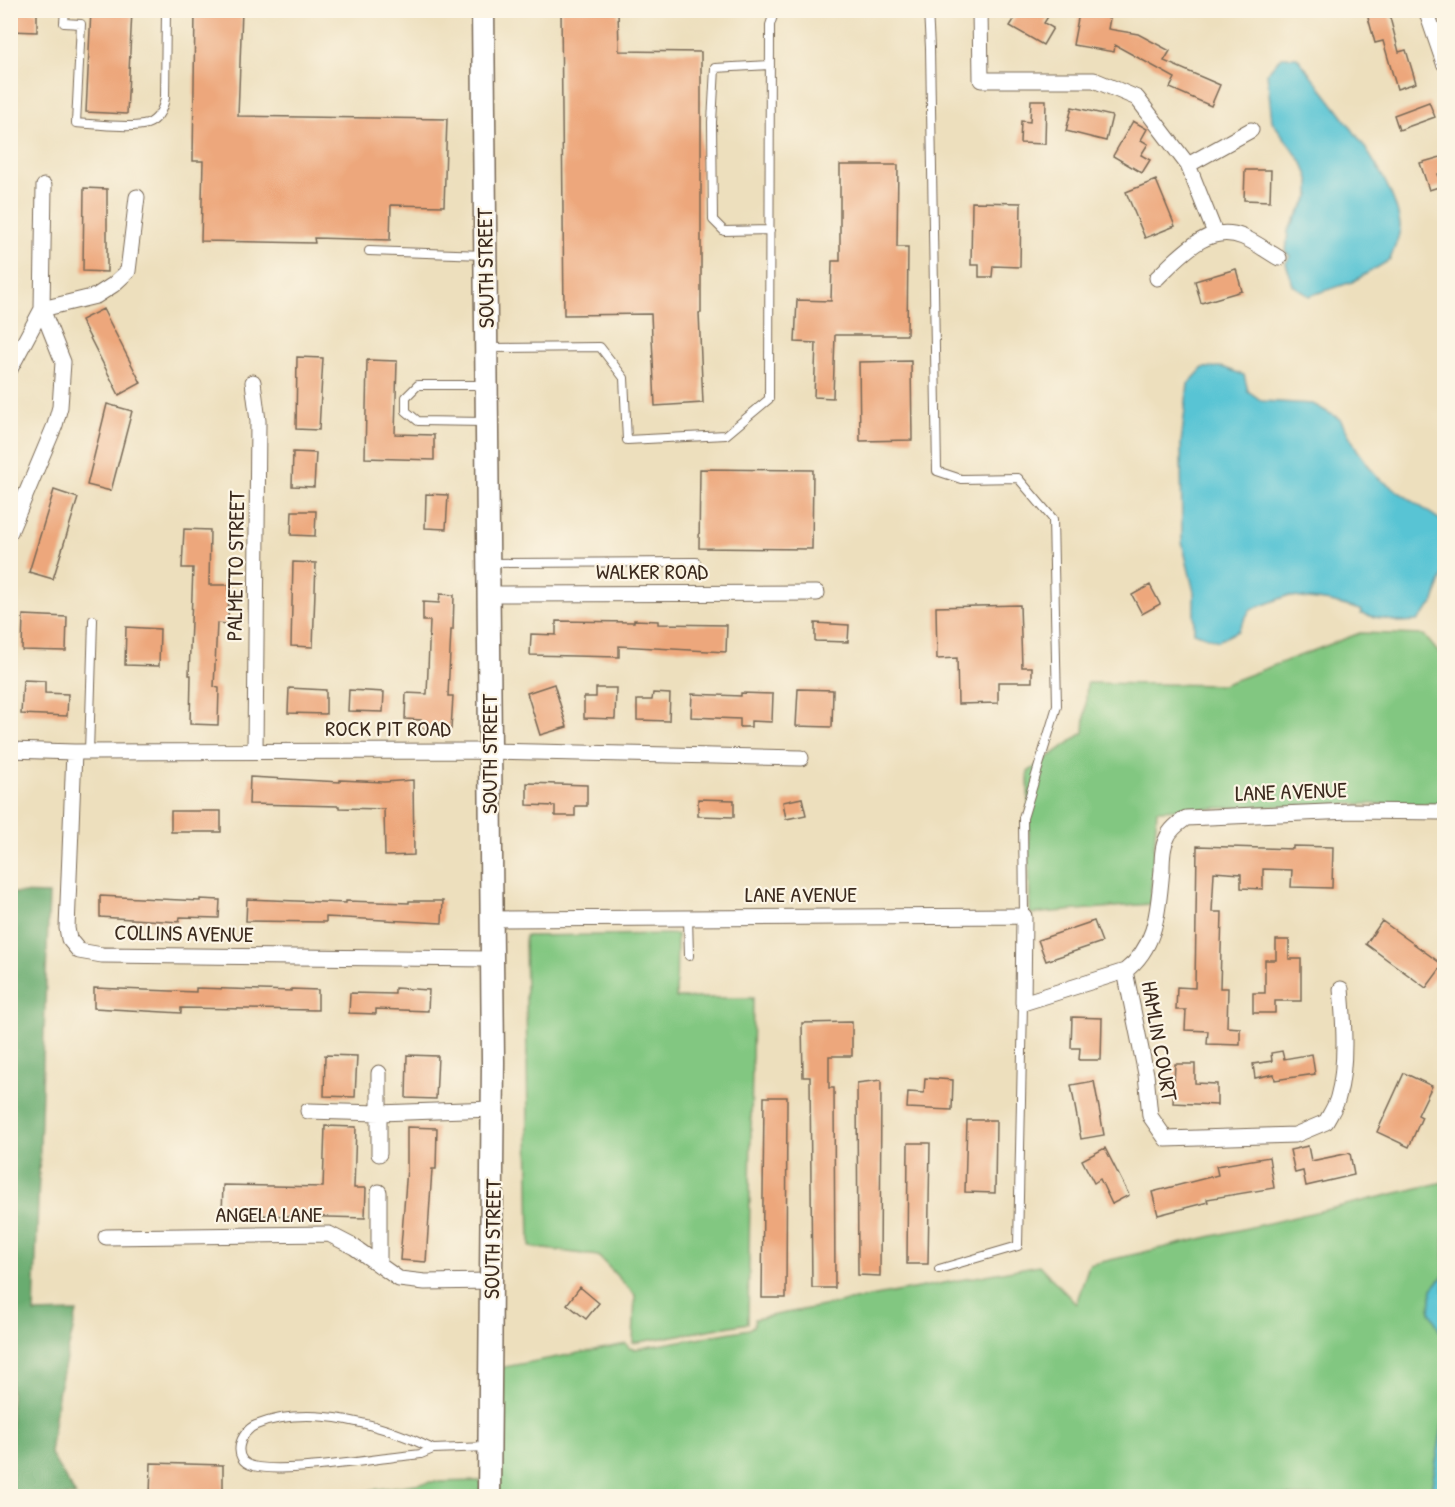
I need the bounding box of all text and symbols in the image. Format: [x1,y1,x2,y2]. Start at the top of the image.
street label: SOUTH STREET [469,207,501,328]
street label: PALMETTO STREET [219,490,251,641]
street label: WALKER ROAD [596,556,709,586]
street label: SOUTH STREET [474,693,504,814]
street label: ROCK PIT ROAD [325,713,451,743]
street label: LANE AVENUE [1235,774,1348,808]
street label: LANE AVENUE [745,879,857,909]
street label: COLLINS AVENUE [114,917,254,949]
street label: HAMLIN COURT [1135,979,1185,1104]
street label: SOUTH STREET [476,1178,508,1299]
street label: ANGELA LANE [215,1199,323,1229]

